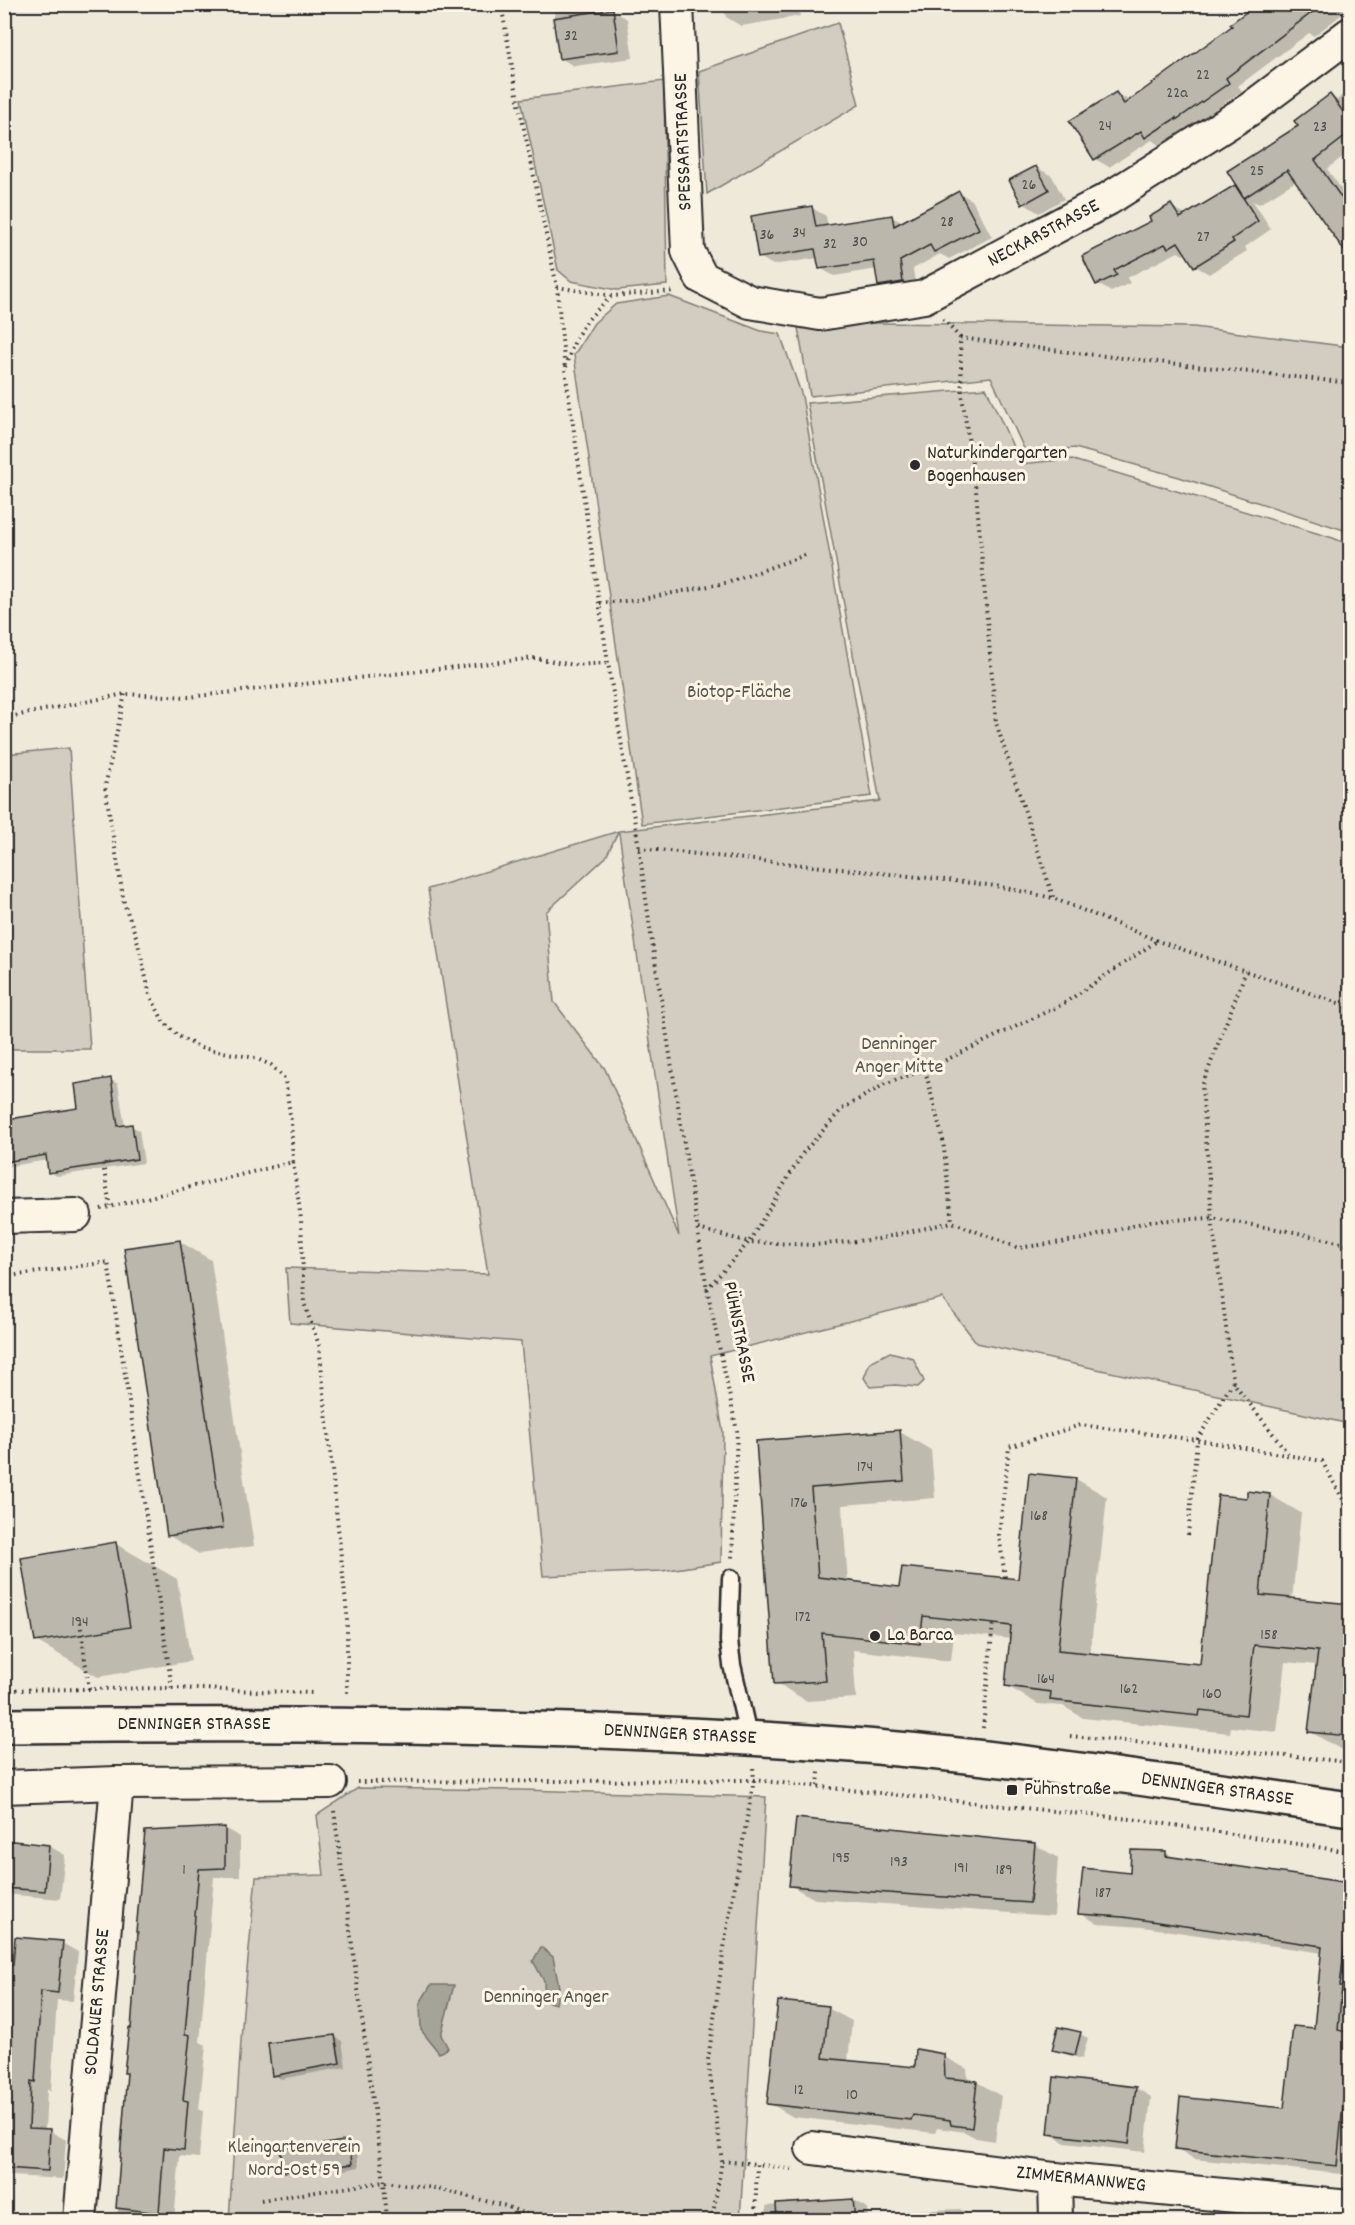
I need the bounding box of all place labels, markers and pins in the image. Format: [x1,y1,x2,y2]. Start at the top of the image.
place label: Naturkindergarten Bogenhausen [927,440,1067,491]
marker: Naturkindergarten Bogenhausen [908,458,922,472]
place label: La Barca [887,1622,953,1650]
marker: La Barca [868,1629,882,1643]
place label: Pühnstraße [1024,1776,1111,1804]
marker: Pühnstraße [1005,1783,1019,1797]

